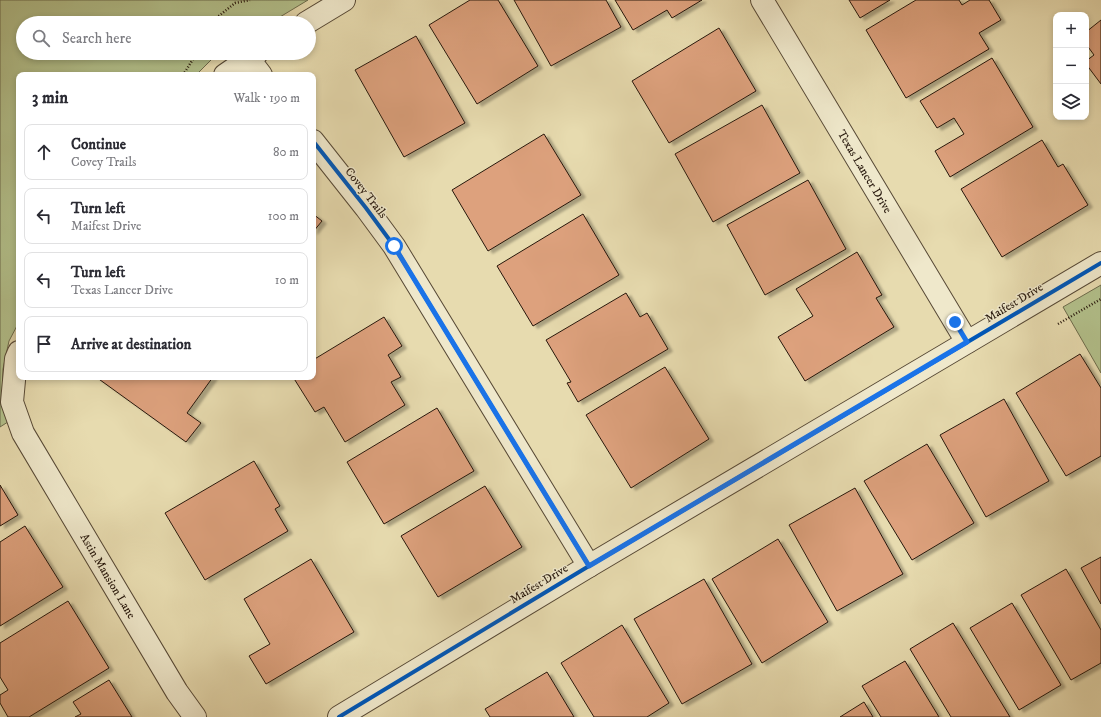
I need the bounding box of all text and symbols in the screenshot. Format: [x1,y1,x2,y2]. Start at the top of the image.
map controls [1053,12,1089,120]
button: + [1053,12,1089,48]
search box [16,16,316,60]
icon: search [30,27,52,49]
text: Search here [62,29,131,48]
button: − [1053,48,1089,84]
button: layers [1053,84,1089,120]
text: 3 min [32,87,68,109]
text: Walk · 190 m [234,90,300,106]
street label: Texas Lancer Drive [834,127,896,216]
text: Continue [71,135,126,154]
icon: ahead [33,141,55,163]
text: 80 m [273,144,299,160]
text: Covey Trails [71,154,136,170]
street label: Covey Trails [341,165,391,221]
text: Turn left [71,199,125,218]
icon: left [33,205,55,227]
text: 100 m [268,208,299,224]
text: Maifest Drive [71,218,141,234]
route start [385,237,403,255]
text: Turn left [71,263,125,282]
icon: left [33,269,55,291]
text: 10 m [275,272,299,288]
street label: Maifest Drive [982,280,1046,326]
text: Texas Lancer Drive [71,282,173,298]
route end [946,313,964,331]
icon: arrive [33,333,55,355]
text: Arrive at destination [71,335,191,354]
street label: Astin Mansion Lane [77,531,139,621]
street label: Maifest Drive [507,561,571,607]

